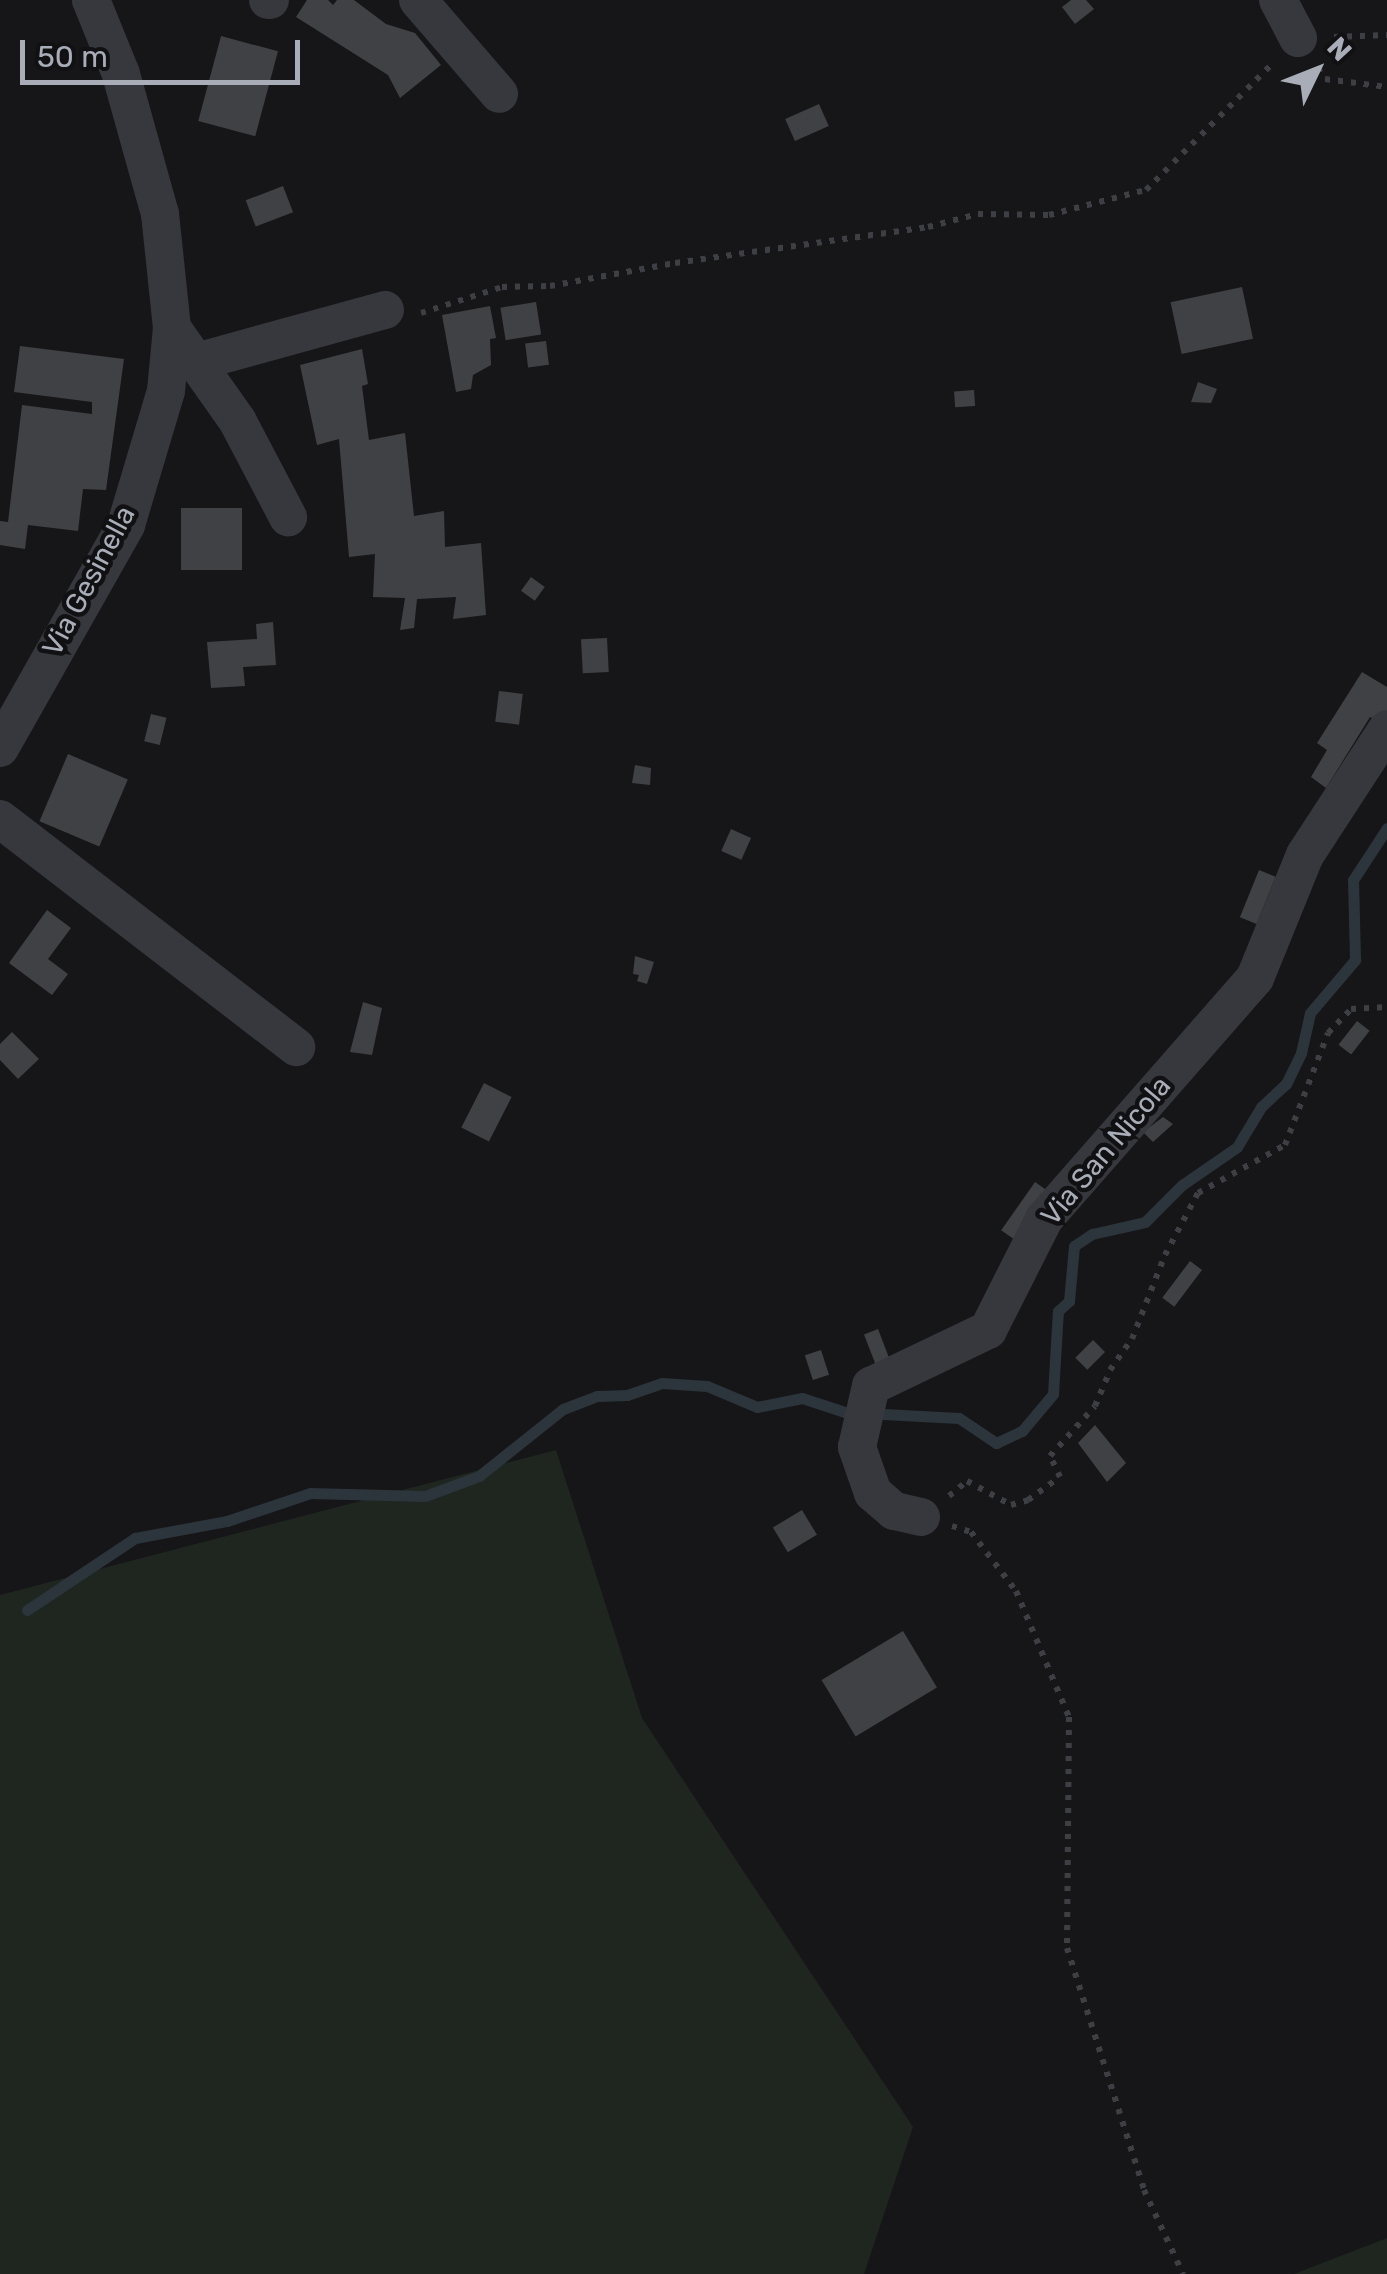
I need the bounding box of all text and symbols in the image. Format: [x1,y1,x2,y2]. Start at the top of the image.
scale bar [25,20,305,82]
north arrow [1267,20,1367,120]
text: N [1320,31,1358,68]
text: 50 m [37,39,108,75]
street label: Via Gesinella [35,500,143,662]
street label: Via San Nicola [1034,1070,1178,1232]

